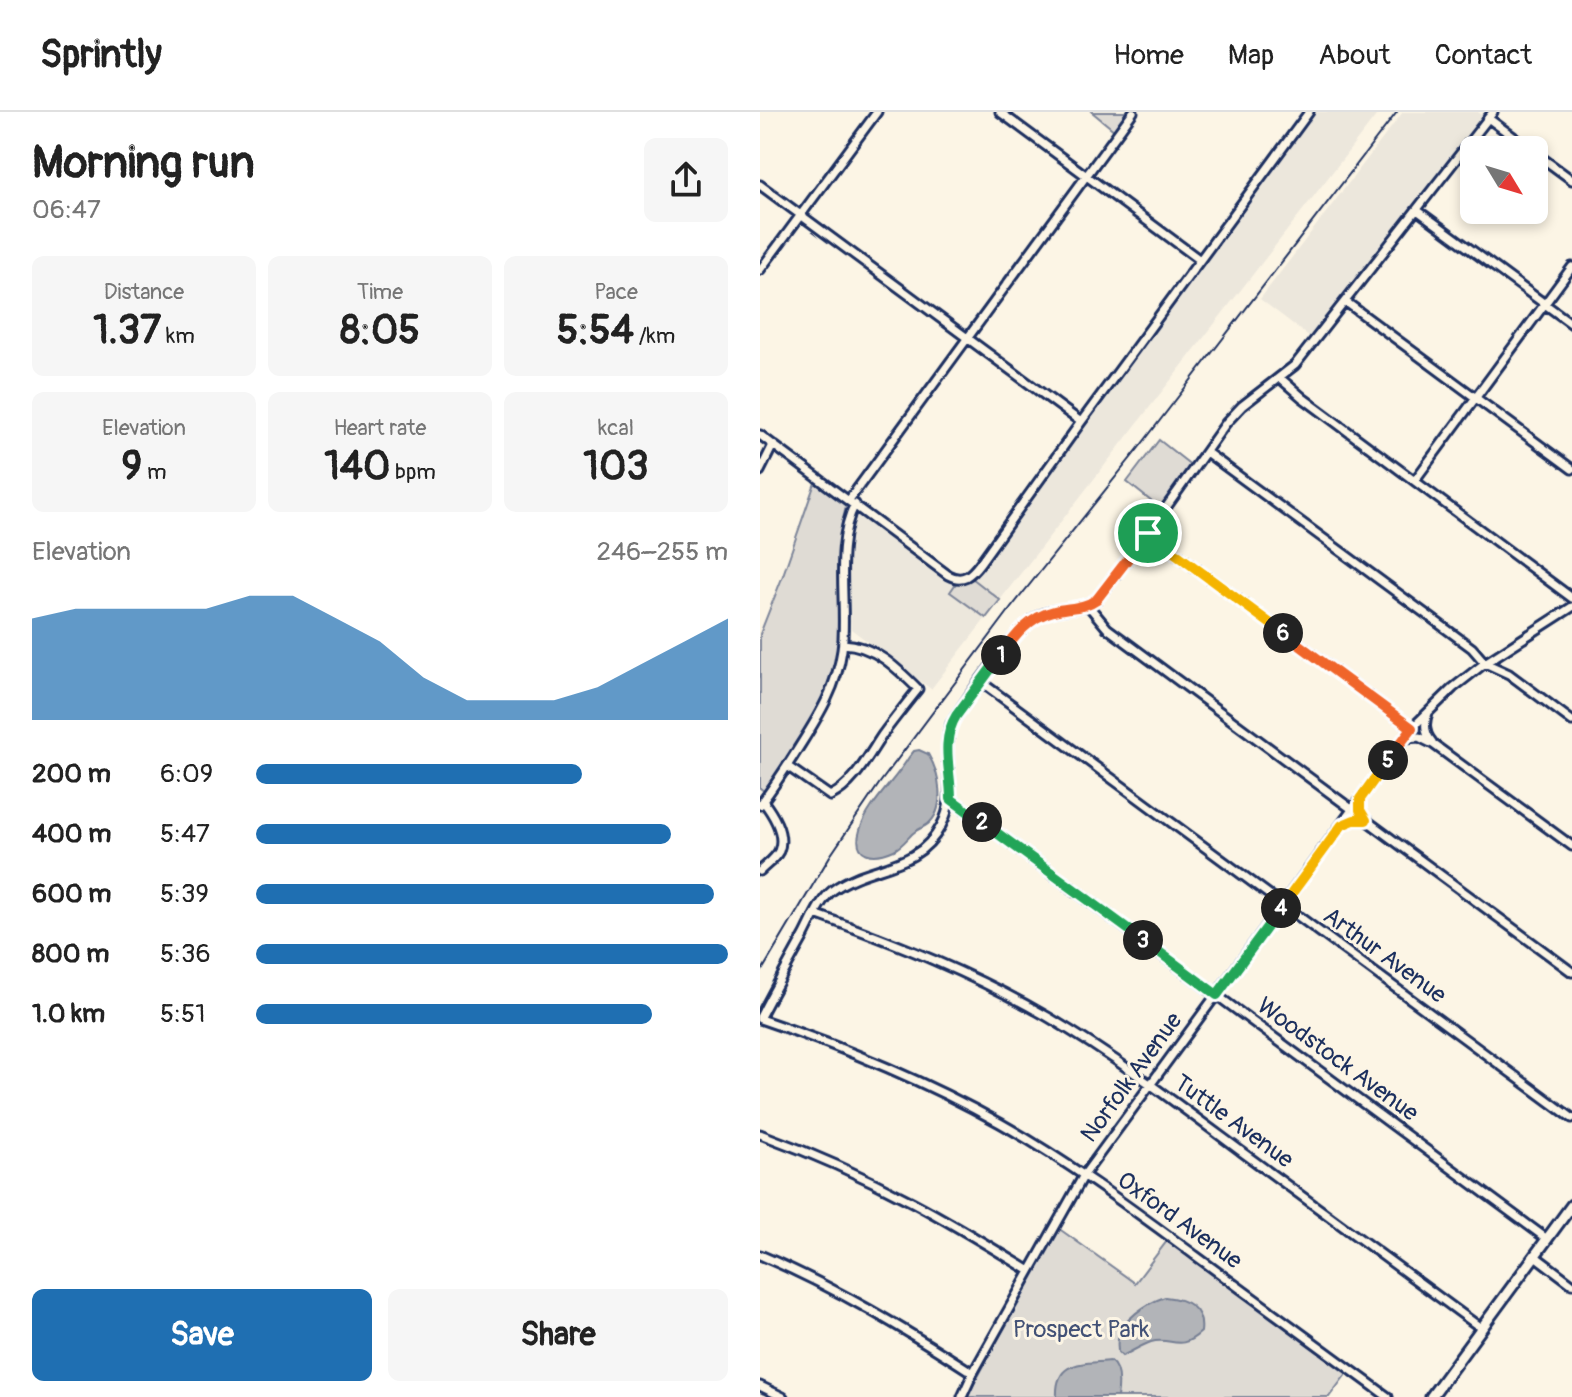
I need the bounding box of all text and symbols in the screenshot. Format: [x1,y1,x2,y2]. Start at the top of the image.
text: Sprintly [40,31,162,79]
text: Home [1113,38,1184,73]
text: Map [1228,38,1274,73]
text: About [1318,38,1391,73]
text: Contact [1435,38,1532,73]
text: Morning run [32,136,255,191]
north arrow [1460,136,1548,224]
map controls [1460,136,1548,224]
button: share [644,138,728,222]
text: 06:47 [32,194,101,226]
text: Distance [104,278,184,306]
text: Time [357,278,403,306]
text: Pace [594,278,638,306]
text: 1.37 [93,306,161,355]
text: 8:05 [340,306,420,355]
text: 5:54 [557,306,634,355]
text: km [161,322,195,350]
text: /km [634,322,675,350]
text: Elevation [102,414,186,442]
text: Heart rate [334,414,426,442]
text: kcal [598,414,634,442]
text: 9 [122,442,142,491]
text: 140 [324,442,390,491]
text: 103 [583,442,649,491]
text: m [142,458,166,486]
text: bpm [390,458,436,486]
pin [1114,499,1182,567]
icon: arrive [1126,511,1170,555]
text: Elevation [32,536,131,568]
text: 246–255 m [596,536,728,568]
pin: 6 [1263,613,1303,653]
text: 6 [1277,619,1289,647]
pin: 1 [981,635,1021,675]
text: 1 [997,641,1005,669]
pin: 5 [1368,740,1408,780]
text: 5 [1382,746,1394,774]
text: 200 m [32,758,111,790]
text: 6:09 [160,758,213,790]
pin: 2 [962,802,1002,842]
text: 2 [976,808,988,836]
text: 400 m [32,818,111,850]
text: 5:47 [160,818,210,850]
text: 600 m [32,878,111,910]
text: 5:39 [160,878,209,910]
pin: 4 [1261,888,1301,928]
text: 4 [1275,894,1287,922]
street label: Arthur Avenue [1318,901,1452,1010]
pin: 3 [1123,920,1163,960]
text: 3 [1137,926,1149,954]
text: 800 m [32,938,109,970]
text: 5:36 [160,938,211,970]
street label: Woodstock Avenue [1251,991,1424,1128]
text: 1.0 km [32,998,105,1030]
text: 5:51 [160,998,205,1030]
street label: Norfolk Avenue [1075,1007,1188,1148]
street label: Tuttle Avenue [1168,1068,1299,1175]
street label: Oxford Avenue [1112,1165,1248,1276]
button: Save [32,1289,372,1381]
button: Share [388,1289,728,1381]
park label: Prospect Park [1013,1315,1149,1344]

